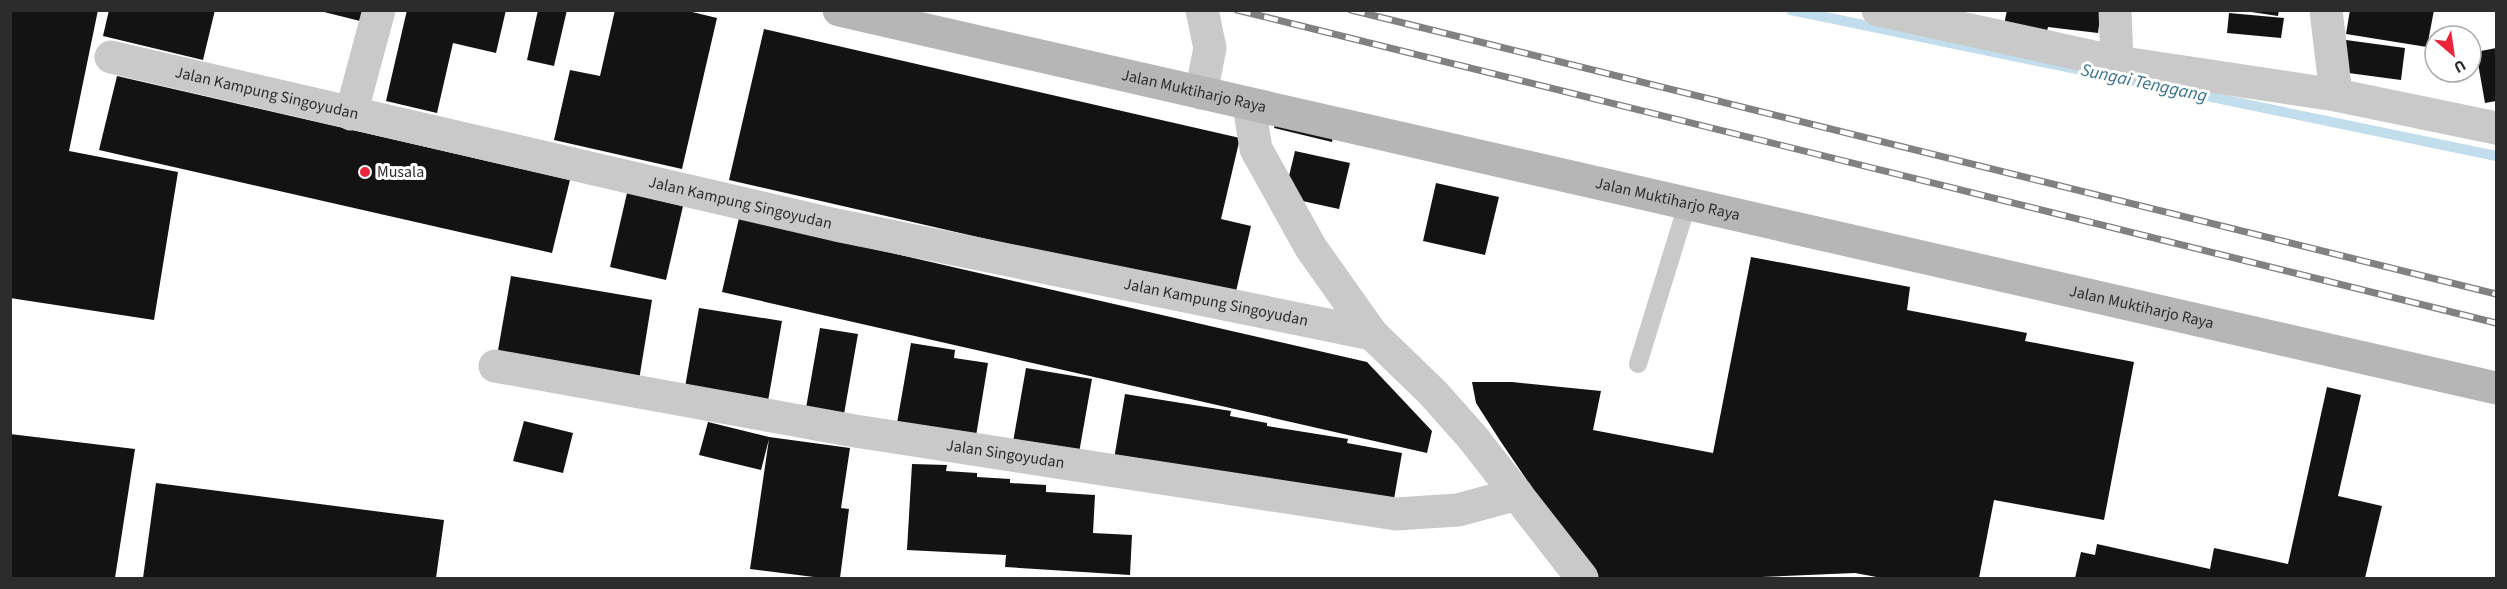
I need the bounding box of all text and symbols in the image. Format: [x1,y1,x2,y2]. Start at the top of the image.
north arrow [2423,24,2483,84]
text: U [2450,54,2470,78]
water label: Sungai Tenggang [2078,57,2210,109]
street label: Jalan Kampung Singoyudan [173,61,361,125]
street label: Jalan Muktiharjo Raya [1119,64,1268,118]
place label: Musala [377,161,424,183]
marker: Musala [358,165,372,179]
street label: Jalan Kampung Singoyudan [646,171,834,235]
street label: Jalan Muktiharjo Raya [1593,172,1742,226]
street label: Jalan Kampung Singoyudan [1122,273,1310,332]
street label: Jalan Muktiharjo Raya [2067,280,2216,334]
street label: Jalan Singoyudan [945,434,1066,474]

